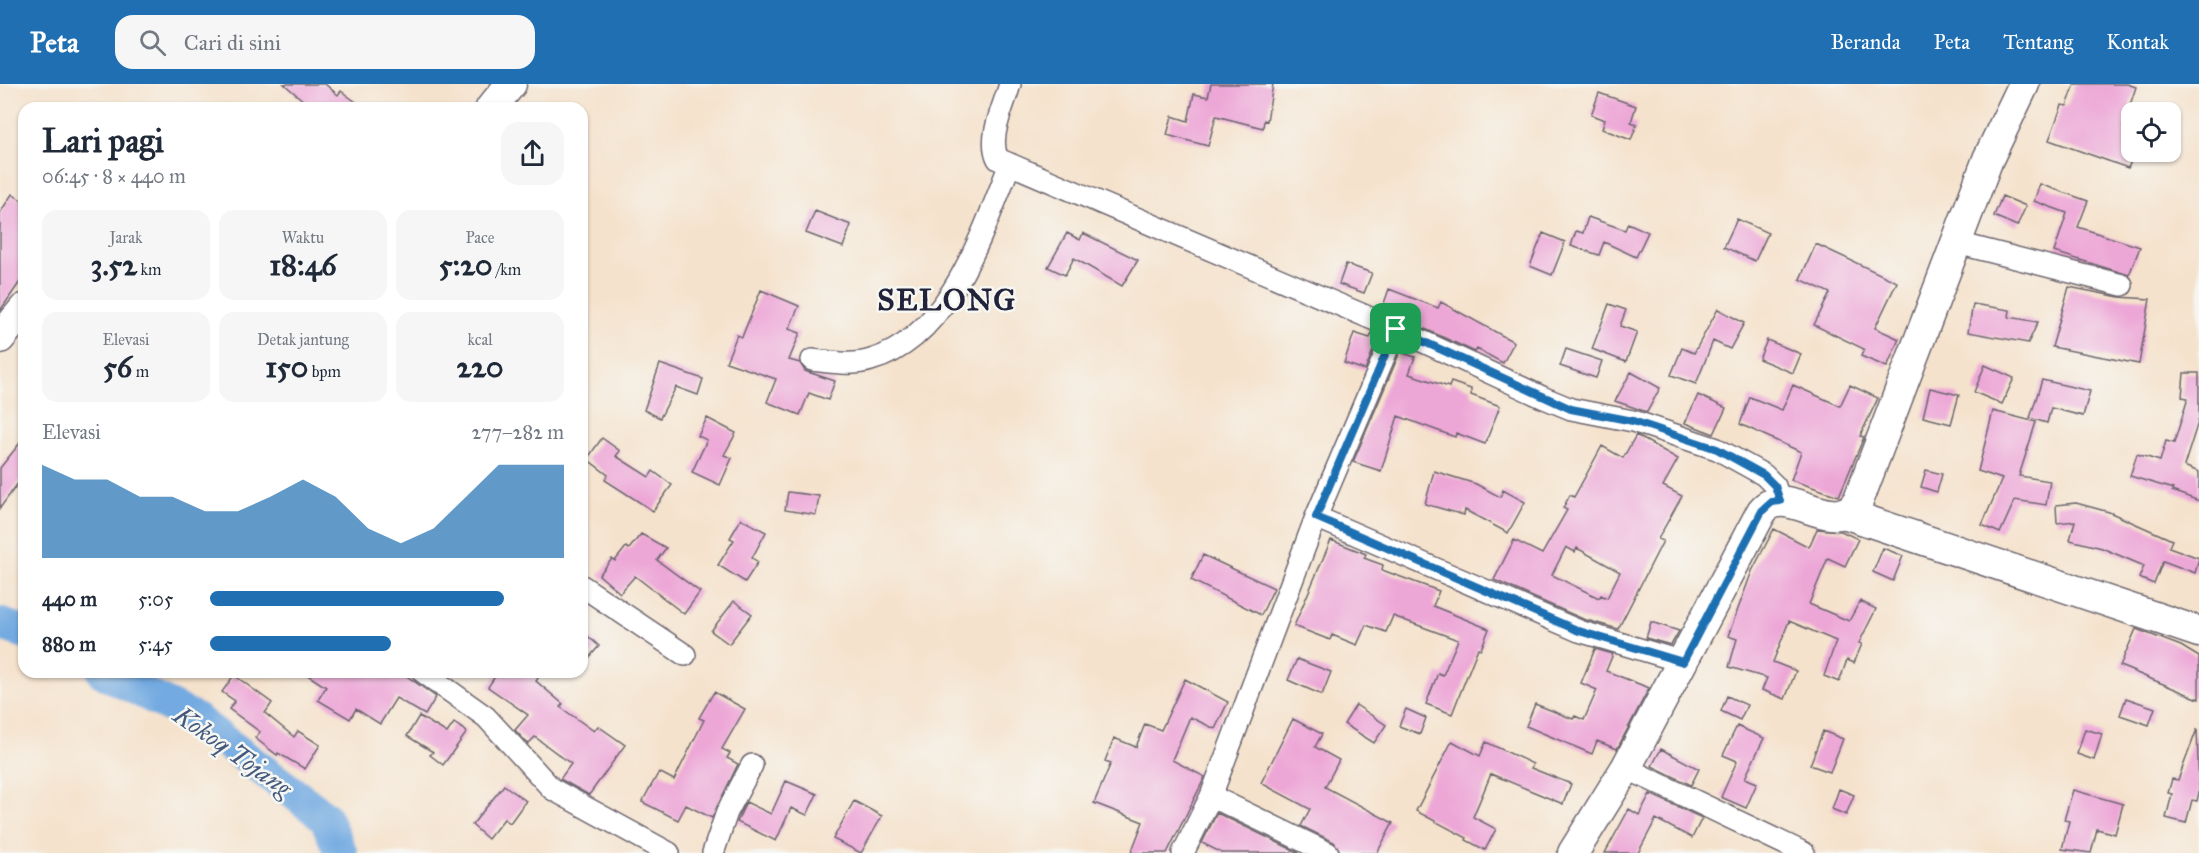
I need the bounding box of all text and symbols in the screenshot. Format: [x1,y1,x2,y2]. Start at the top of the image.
search box [115,15,535,69]
text: Peta [30,25,79,60]
icon: search [136,26,169,59]
text: Cari di sini [184,29,281,56]
text: Beranda [1830,29,1901,55]
text: Peta [1934,29,1970,55]
text: Tentang [2003,29,2073,55]
text: Kontak [2106,29,2169,55]
map controls [2121,102,2181,162]
button: locate [2121,102,2181,162]
text: Lari pagi [42,121,164,161]
button: share [501,122,564,185]
text: 06:45 · 8 × 440 m [42,164,186,188]
text: Jarak [109,228,143,247]
text: Waktu [282,228,324,247]
text: Pace [465,228,495,247]
text: 3.52 [91,247,137,283]
text: 18:46 [269,247,337,283]
text: 5:20 [439,247,493,283]
text: km [137,260,161,279]
text: /km [493,260,521,279]
district label: SELONG [877,282,1017,318]
pin [1370,303,1421,354]
icon: arrive [1379,312,1412,345]
text: Elevasi [103,330,149,349]
text: Detak jantung [257,330,349,349]
text: kcal [467,330,493,349]
text: 56 [103,349,132,385]
text: 150 [265,349,308,385]
text: 220 [457,349,503,385]
text: m [132,362,149,381]
text: bpm [308,362,341,381]
text: Elevasi [42,420,101,444]
text: 277–282 m [471,420,564,444]
text: 440 m [42,587,97,611]
text: 5:05 [138,587,173,611]
text: 880 m [42,632,96,656]
text: 5:45 [138,632,173,656]
water label: Kokoq Tojang [166,698,300,805]

